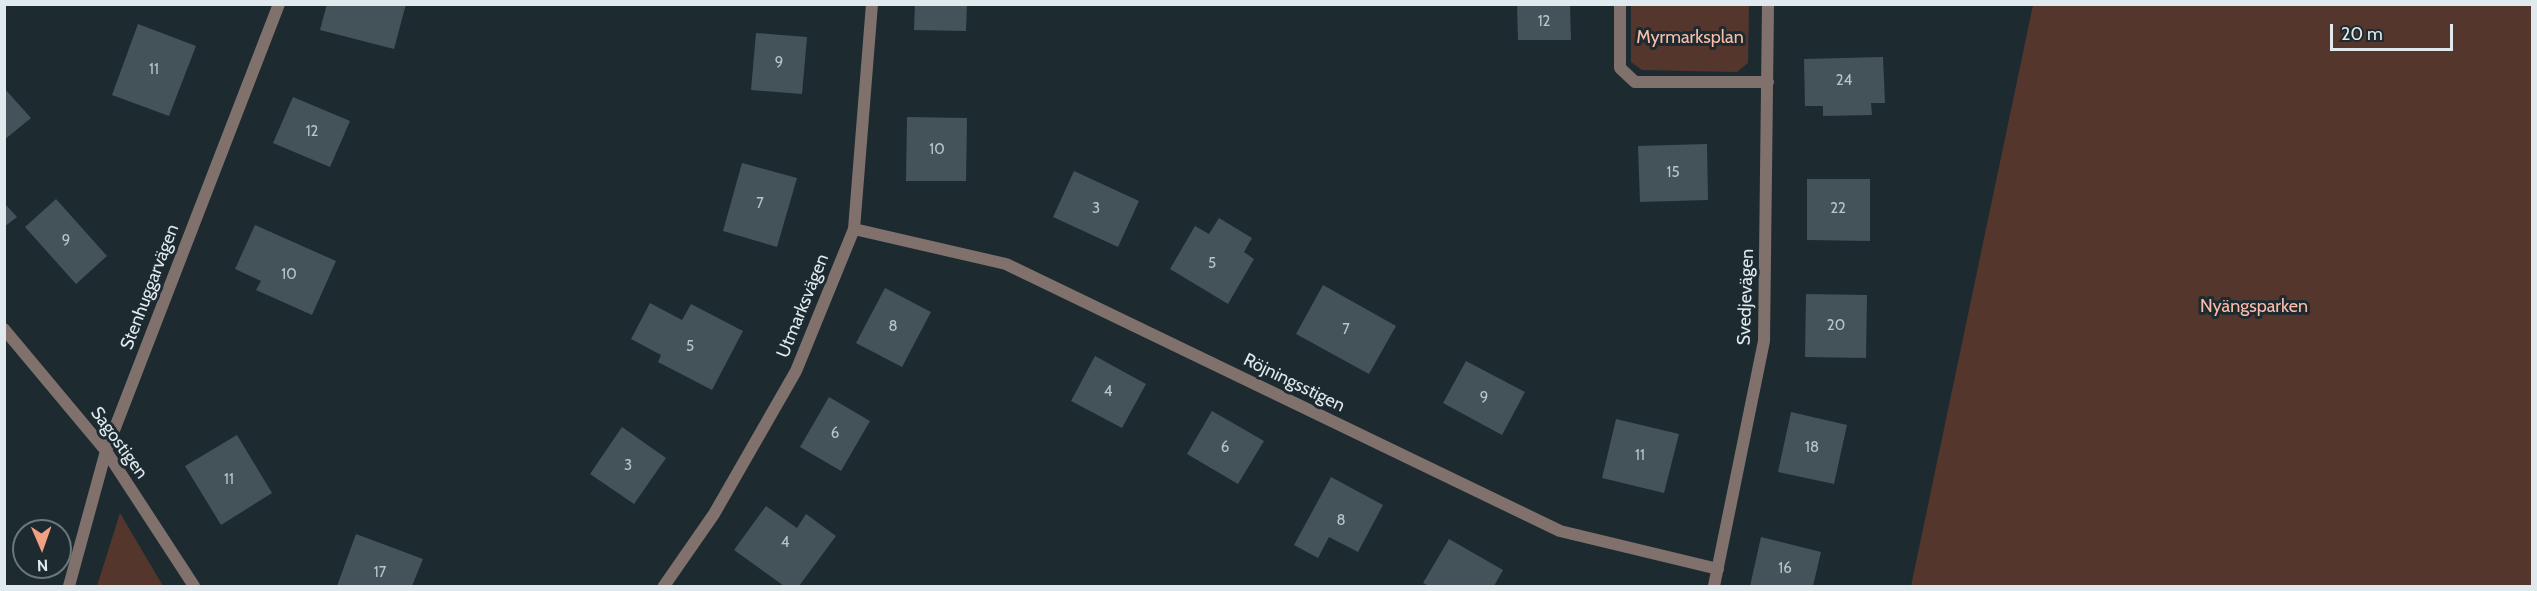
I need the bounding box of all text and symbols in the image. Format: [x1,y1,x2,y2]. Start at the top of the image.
scale bar [2333,12,2456,50]
house number: 12 [1538,13,1550,31]
text: 20 m [2341,23,2383,45]
park label: Myrmarksplan [1636,27,1744,49]
house number: 9 [775,54,783,72]
house number: 11 [149,61,159,79]
house number: 24 [1836,72,1852,90]
house number: 12 [306,123,318,141]
house number: 10 [929,141,945,159]
house number: 15 [1666,164,1680,182]
house number: 7 [756,195,764,213]
house number: 3 [1092,200,1100,218]
house number: 22 [1830,200,1846,218]
street label: Stenhuggarvägen [116,221,184,353]
house number: 9 [62,232,70,250]
street label: Svedjevägen [1734,248,1758,346]
street label: Utmarksvägen [772,251,834,361]
house number: 5 [1208,255,1216,273]
house number: 10 [281,266,297,284]
park label: Nyängsparken [2200,296,2308,318]
house number: 20 [1827,317,1845,335]
house number: 8 [888,318,898,336]
house number: 7 [1342,321,1350,339]
house number: 5 [686,338,694,356]
street label: Röjningsstigen [1240,349,1348,417]
house number: 4 [1104,383,1112,401]
house number: 9 [1480,389,1488,407]
street label: Sagostigen [86,403,152,483]
house number: 6 [831,425,839,443]
house number: 6 [1221,439,1229,457]
house number: 18 [1805,439,1819,457]
house number: 11 [1635,447,1645,465]
house number: 3 [624,457,632,475]
house number: 11 [224,471,234,489]
house number: 8 [1336,512,1346,530]
north arrow [12,519,72,579]
house number: 4 [781,534,789,552]
text: N [37,556,49,575]
house number: 16 [1778,560,1792,578]
house number: 17 [374,564,386,582]

